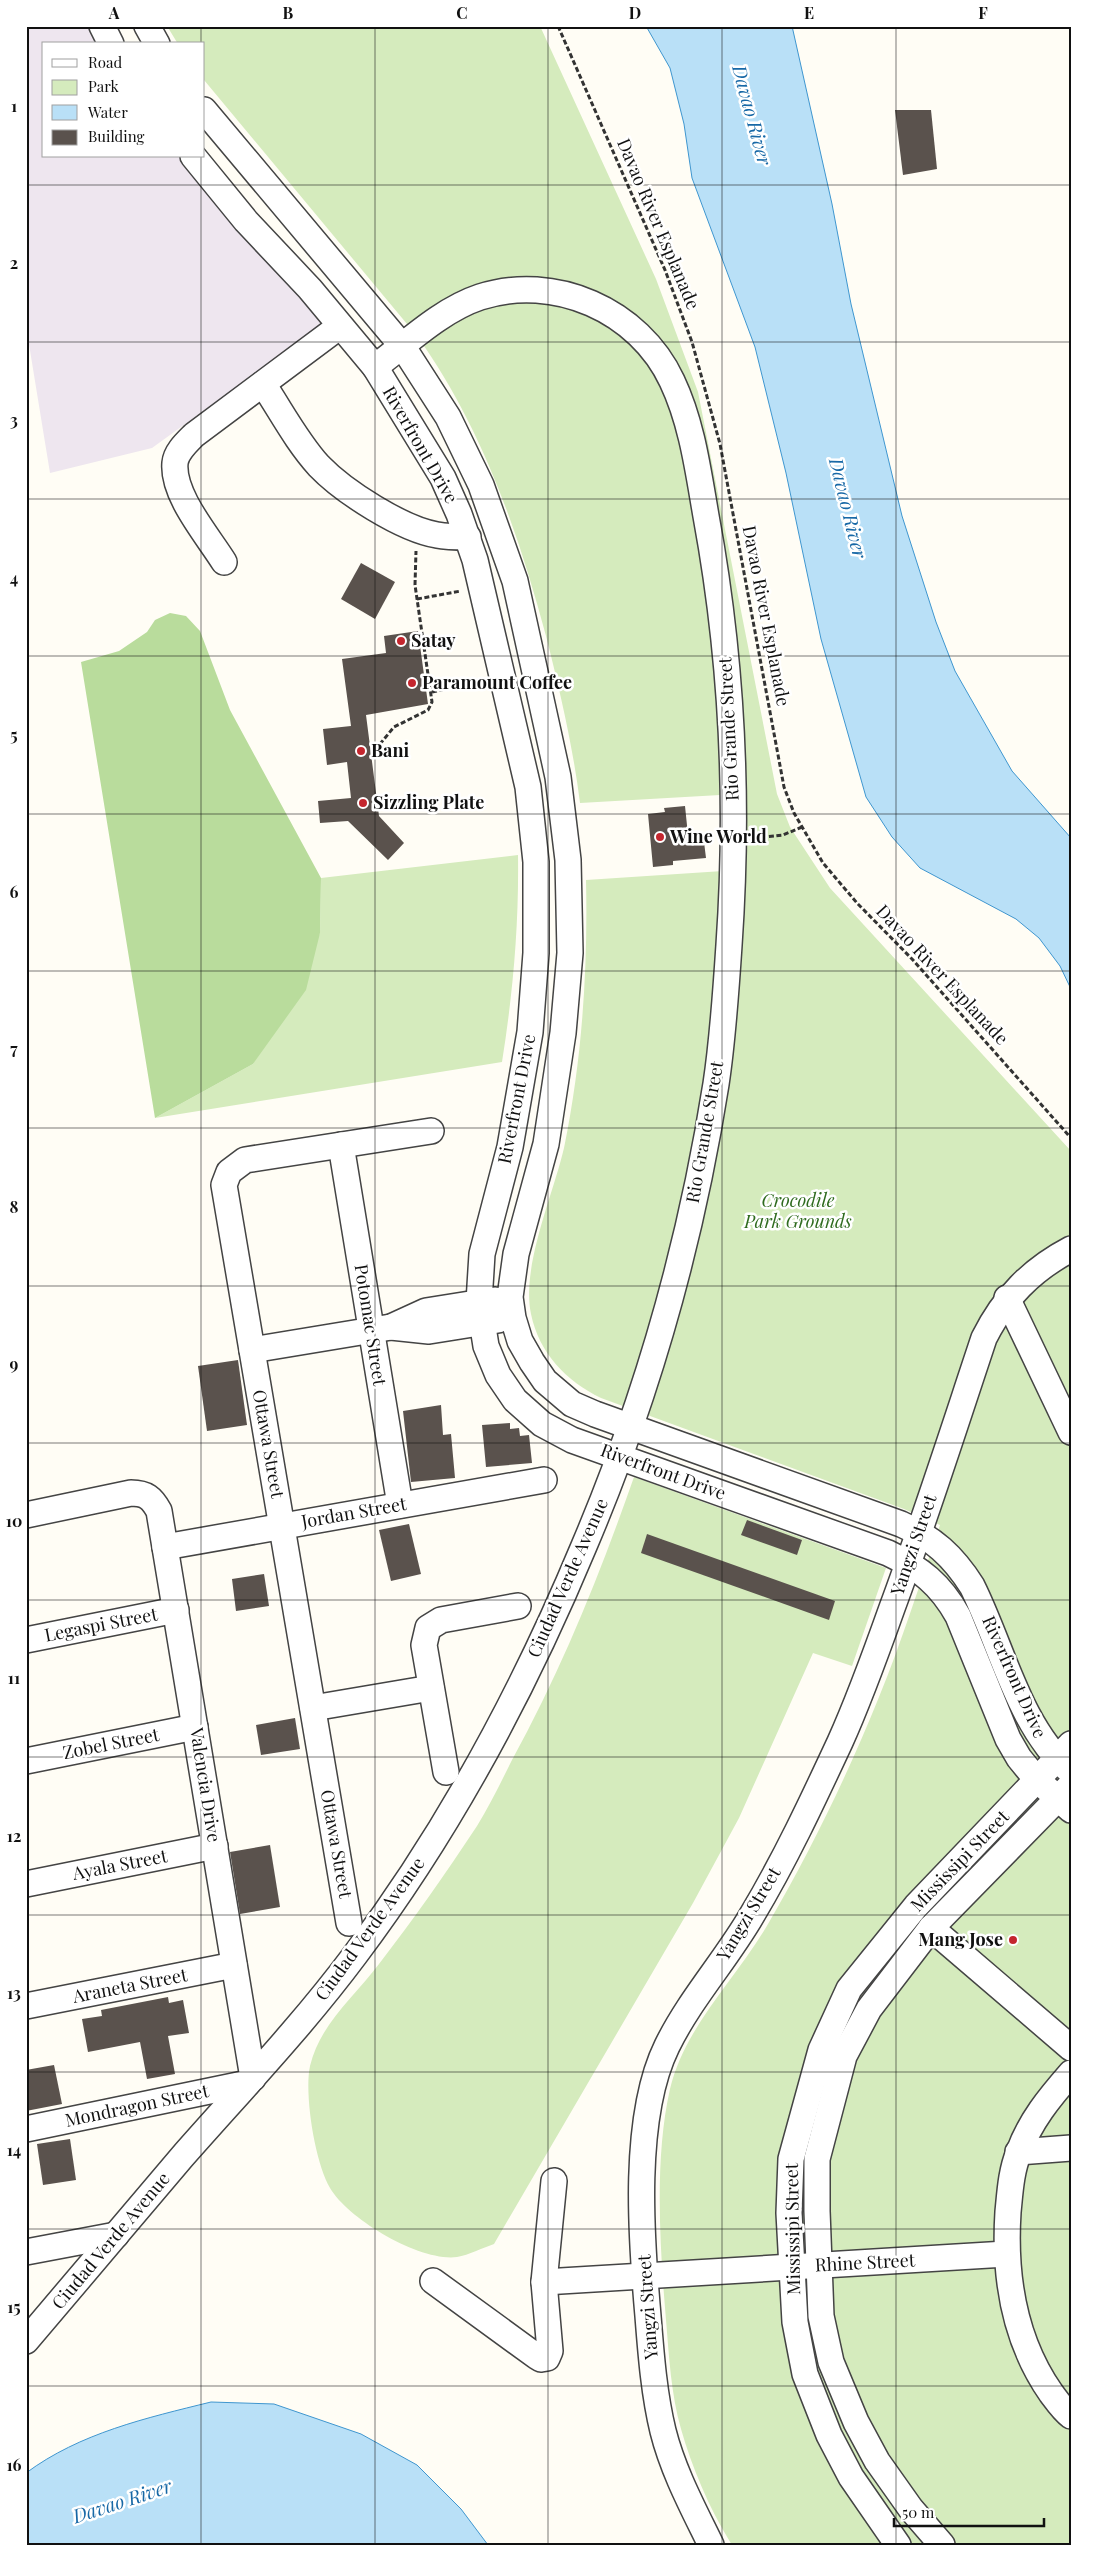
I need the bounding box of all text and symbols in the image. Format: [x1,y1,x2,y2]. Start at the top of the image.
text: A [108,2,120,23]
text: B [283,2,294,23]
text: C [456,2,468,23]
text: D [629,2,641,23]
text: E [804,2,814,23]
text: F [978,2,988,23]
legend [42,42,205,158]
text: Road [88,52,122,72]
water label: Davao River [727,61,779,169]
text: Park [88,76,120,96]
text: 1 [11,95,17,116]
text: Water [87,102,128,122]
text: Building [88,126,145,146]
street label: Davao River Esplanade [612,134,706,313]
text: 2 [10,252,18,273]
street label: Riverfront Drive [378,382,464,507]
text: 3 [10,409,18,430]
water label: Davao River [824,454,874,562]
street label: Davao River Esplanade [738,523,796,708]
text: 4 [10,567,18,588]
place label: Satay [411,628,456,652]
marker: Satay [395,635,407,647]
street label: Rio Grande Street [712,656,744,802]
place label: Paramount Coffee [422,670,572,694]
marker: Paramount Coffee [406,677,418,689]
text: 5 [10,724,18,745]
place label: Bani [371,738,409,762]
marker: Bani [355,745,367,757]
place label: Sizzling Plate [373,790,484,814]
marker: Sizzling Plate [357,797,369,809]
place label: Wine World [669,824,767,848]
marker: Wine World [654,831,666,843]
text: 6 [10,881,19,902]
street label: Davao River Esplanade [871,899,1014,1050]
street label: Riverfront Drive [492,1032,540,1166]
text: 7 [10,1038,18,1059]
street label: Rio Grande Street [680,1058,728,1205]
park label: Crocodile Park Grounds [743,1188,852,1233]
text: 8 [10,1196,19,1217]
street label: Potomac Street [350,1262,393,1388]
text: 9 [10,1353,19,1374]
street label: Ottawa Street [248,1388,290,1500]
street label: Riverfront Drive [597,1437,729,1505]
street label: Yangzi Street [884,1490,942,1599]
street label: Jordan Street [299,1491,409,1533]
street label: Ciudad Verde Avenue [521,1494,613,1661]
text: 10 [6,1510,22,1531]
street label: Legaspi Street [42,1601,160,1647]
street label: Riverfront Drive [977,1612,1053,1742]
text: 11 [8,1667,20,1688]
street label: Zobel Street [61,1722,162,1764]
street label: Valencia Drive [185,1725,227,1844]
street label: Ottawa Street [316,1788,358,1900]
street label: Mississipi Street [905,1804,1014,1916]
text: 12 [7,1825,21,1846]
street label: Ayala Street [69,1843,170,1885]
street label: Ciudad Verde Avenue [309,1852,429,2005]
street label: Yangzi Street [710,1862,786,1966]
place label: Mang Jose [918,1927,1003,1951]
marker: Mang Jose [1007,1934,1019,1946]
street label: Araneta Street [70,1962,190,2008]
text: 13 [7,1982,21,2003]
street label: Mondragon Street [63,2078,211,2132]
text: 14 [7,2139,21,2160]
street label: Mississipi Street [779,2162,805,2295]
street label: Ciudad Verde Avenue [46,2167,175,2314]
street label: Rhine Street [814,2247,916,2277]
street label: Yangzi Street [631,2253,663,2361]
text: 15 [7,2296,21,2317]
text: 16 [6,2454,22,2475]
water label: Davao River [68,2472,175,2529]
scale bar [894,2496,1044,2528]
text: 50 m [902,2502,935,2522]

